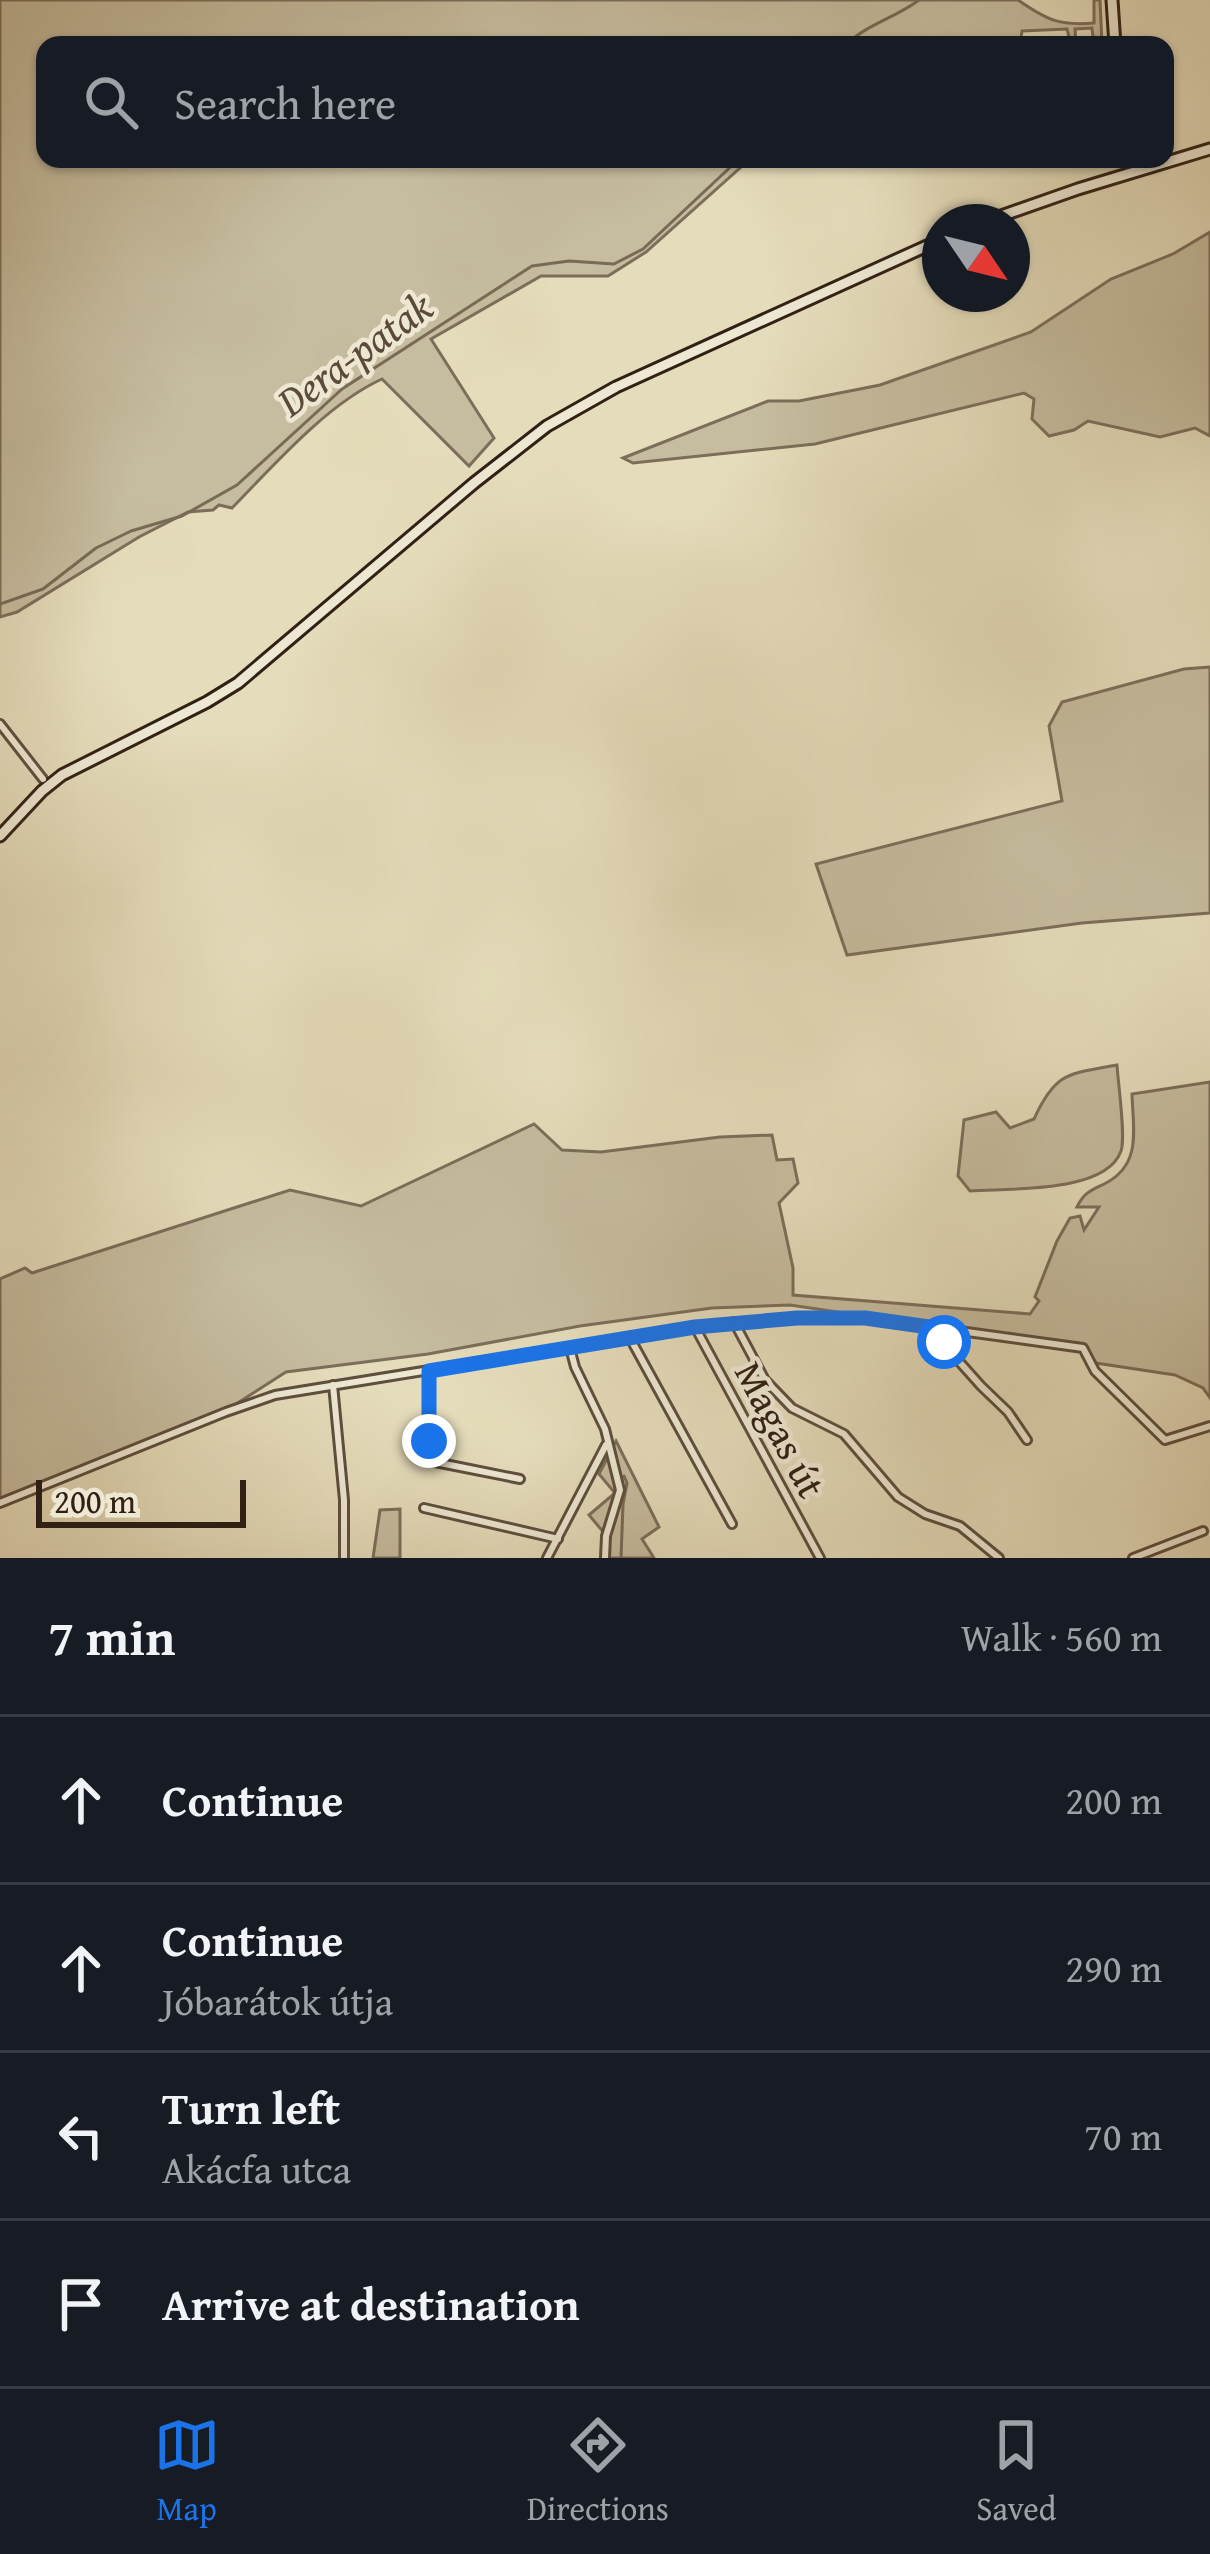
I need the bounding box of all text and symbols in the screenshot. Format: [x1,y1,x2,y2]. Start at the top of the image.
search box [36,36,1174,168]
icon: search [78,69,144,135]
text: Search here [174,70,396,135]
north arrow [922,204,1030,312]
water label: Dera-patak [263,275,445,431]
route start [917,1315,971,1369]
street label: Magas út [721,1351,841,1508]
route end [402,1414,456,1468]
scale bar [36,1474,246,1527]
text: 200 m [54,1477,136,1525]
text: 7 min [48,1599,175,1674]
text: Walk · 560 m [961,1608,1162,1665]
icon: ahead [48,1767,114,1833]
text: Continue [162,1767,343,1832]
text: 200 m [1065,1771,1162,1828]
text: Continue [162,1907,343,1972]
icon: ahead [48,1935,114,2001]
text: 290 m [1065,1939,1162,1996]
text: Jóbarátok útja [162,1972,393,2029]
text: Turn left [162,2075,340,2140]
icon: left [48,2103,114,2169]
text: 70 m [1084,2107,1162,2164]
text: Akácfa utca [162,2140,351,2197]
icon: arrive [48,2271,114,2337]
text: Arrive at destination [162,2271,580,2336]
tab: Map [154,2412,220,2532]
tab: Directions [527,2412,669,2532]
tab: Saved [976,2412,1056,2532]

